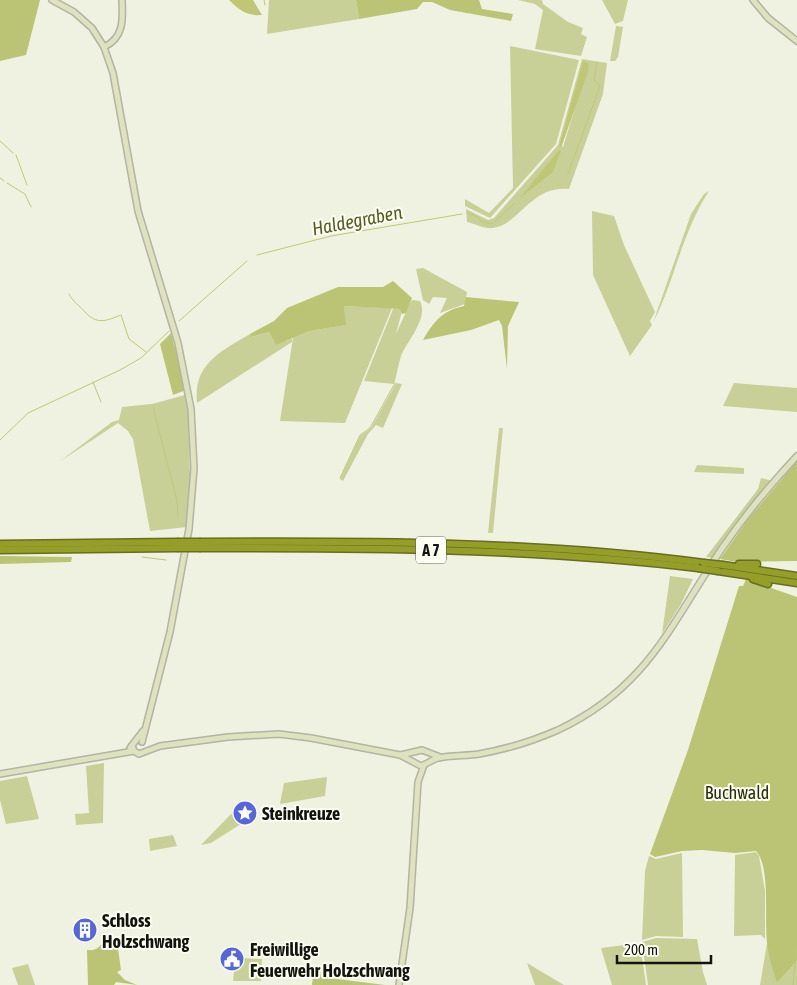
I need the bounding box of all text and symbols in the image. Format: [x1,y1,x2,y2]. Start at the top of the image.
water label: Haldegraben [310,200,404,240]
road number: A 7 [416,536,446,564]
park label: Buchwald [705,782,769,803]
place icon: Steinkreuze [232,800,258,826]
place label: Steinkreuze [262,803,340,824]
place label: Schloss Holzschwang [102,910,190,952]
building icon: Schloss Holzschwang [72,917,98,943]
scale bar [617,932,711,964]
place label: Freiwillige Feuerwehr Holzschwang [250,939,410,981]
text: 200 m [624,941,658,958]
public building icon: Freiwillige Feuerwehr Holzschwang [219,946,245,972]

